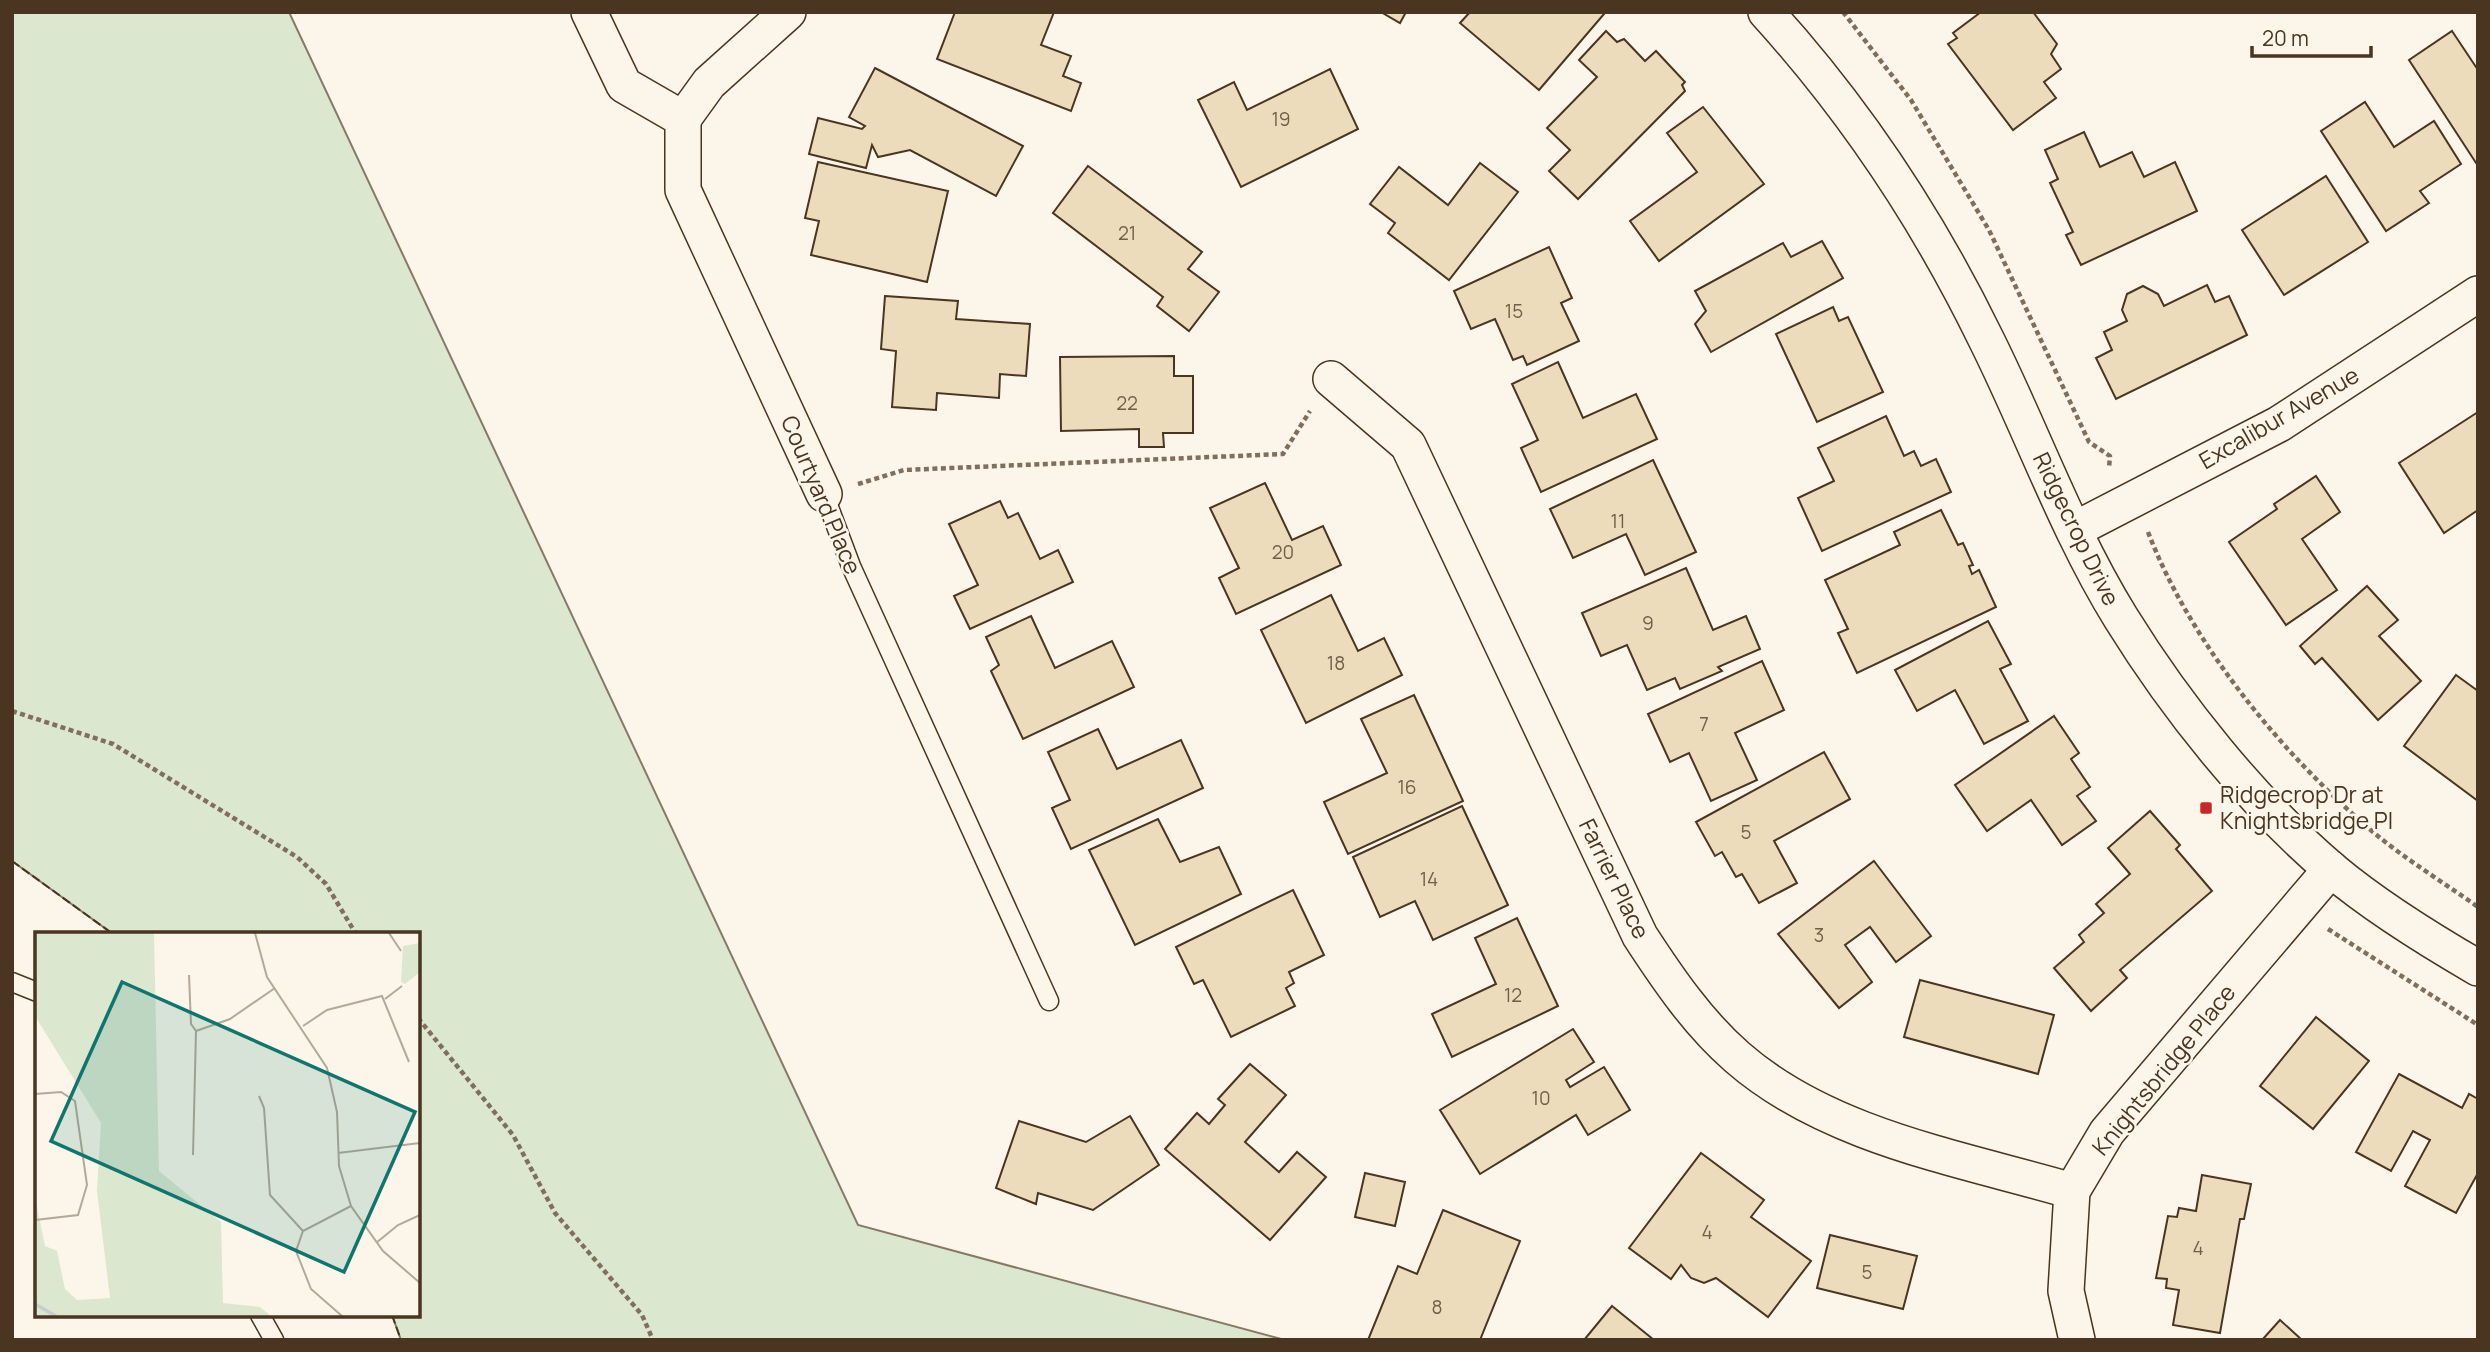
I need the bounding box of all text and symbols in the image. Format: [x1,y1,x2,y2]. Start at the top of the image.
scale bar [2252,14,2371,58]
text: 20 m [2262,24,2309,52]
house number: 19 [1271,106,1291,132]
house number: 21 [1118,220,1136,246]
house number: 15 [1505,298,1523,324]
street label: Excalibur Avenue [2193,358,2364,476]
house number: 22 [1116,390,1138,416]
street label: Courtyard Place [774,410,870,579]
street label: Ridgecrop Drive [2026,447,2128,611]
house number: 11 [1611,508,1625,534]
house number: 20 [1272,539,1294,565]
house number: 9 [1642,610,1654,636]
house number: 18 [1327,650,1345,676]
house number: 7 [1699,711,1709,737]
house number: 16 [1397,774,1417,800]
place label: Ridgecrop Dr at Knightsbridge Pl [2220,778,2393,836]
marker: Ridgecrop Dr at Knightsbridge Pl [2198,800,2214,816]
street label: Farrier Place [1572,813,1658,944]
house number: 5 [1741,819,1752,845]
house number: 14 [1420,866,1438,892]
house number: 3 [1814,922,1824,948]
inset map [35,932,420,1317]
street label: Knightsbridge Place [2084,977,2242,1162]
house number: 12 [1504,982,1522,1008]
house number: 10 [1531,1085,1551,1111]
house number: 4 [1701,1219,1713,1245]
house number: 4 [2192,1235,2204,1261]
house number: 5 [1862,1259,1873,1285]
house number: 8 [1431,1294,1443,1320]

